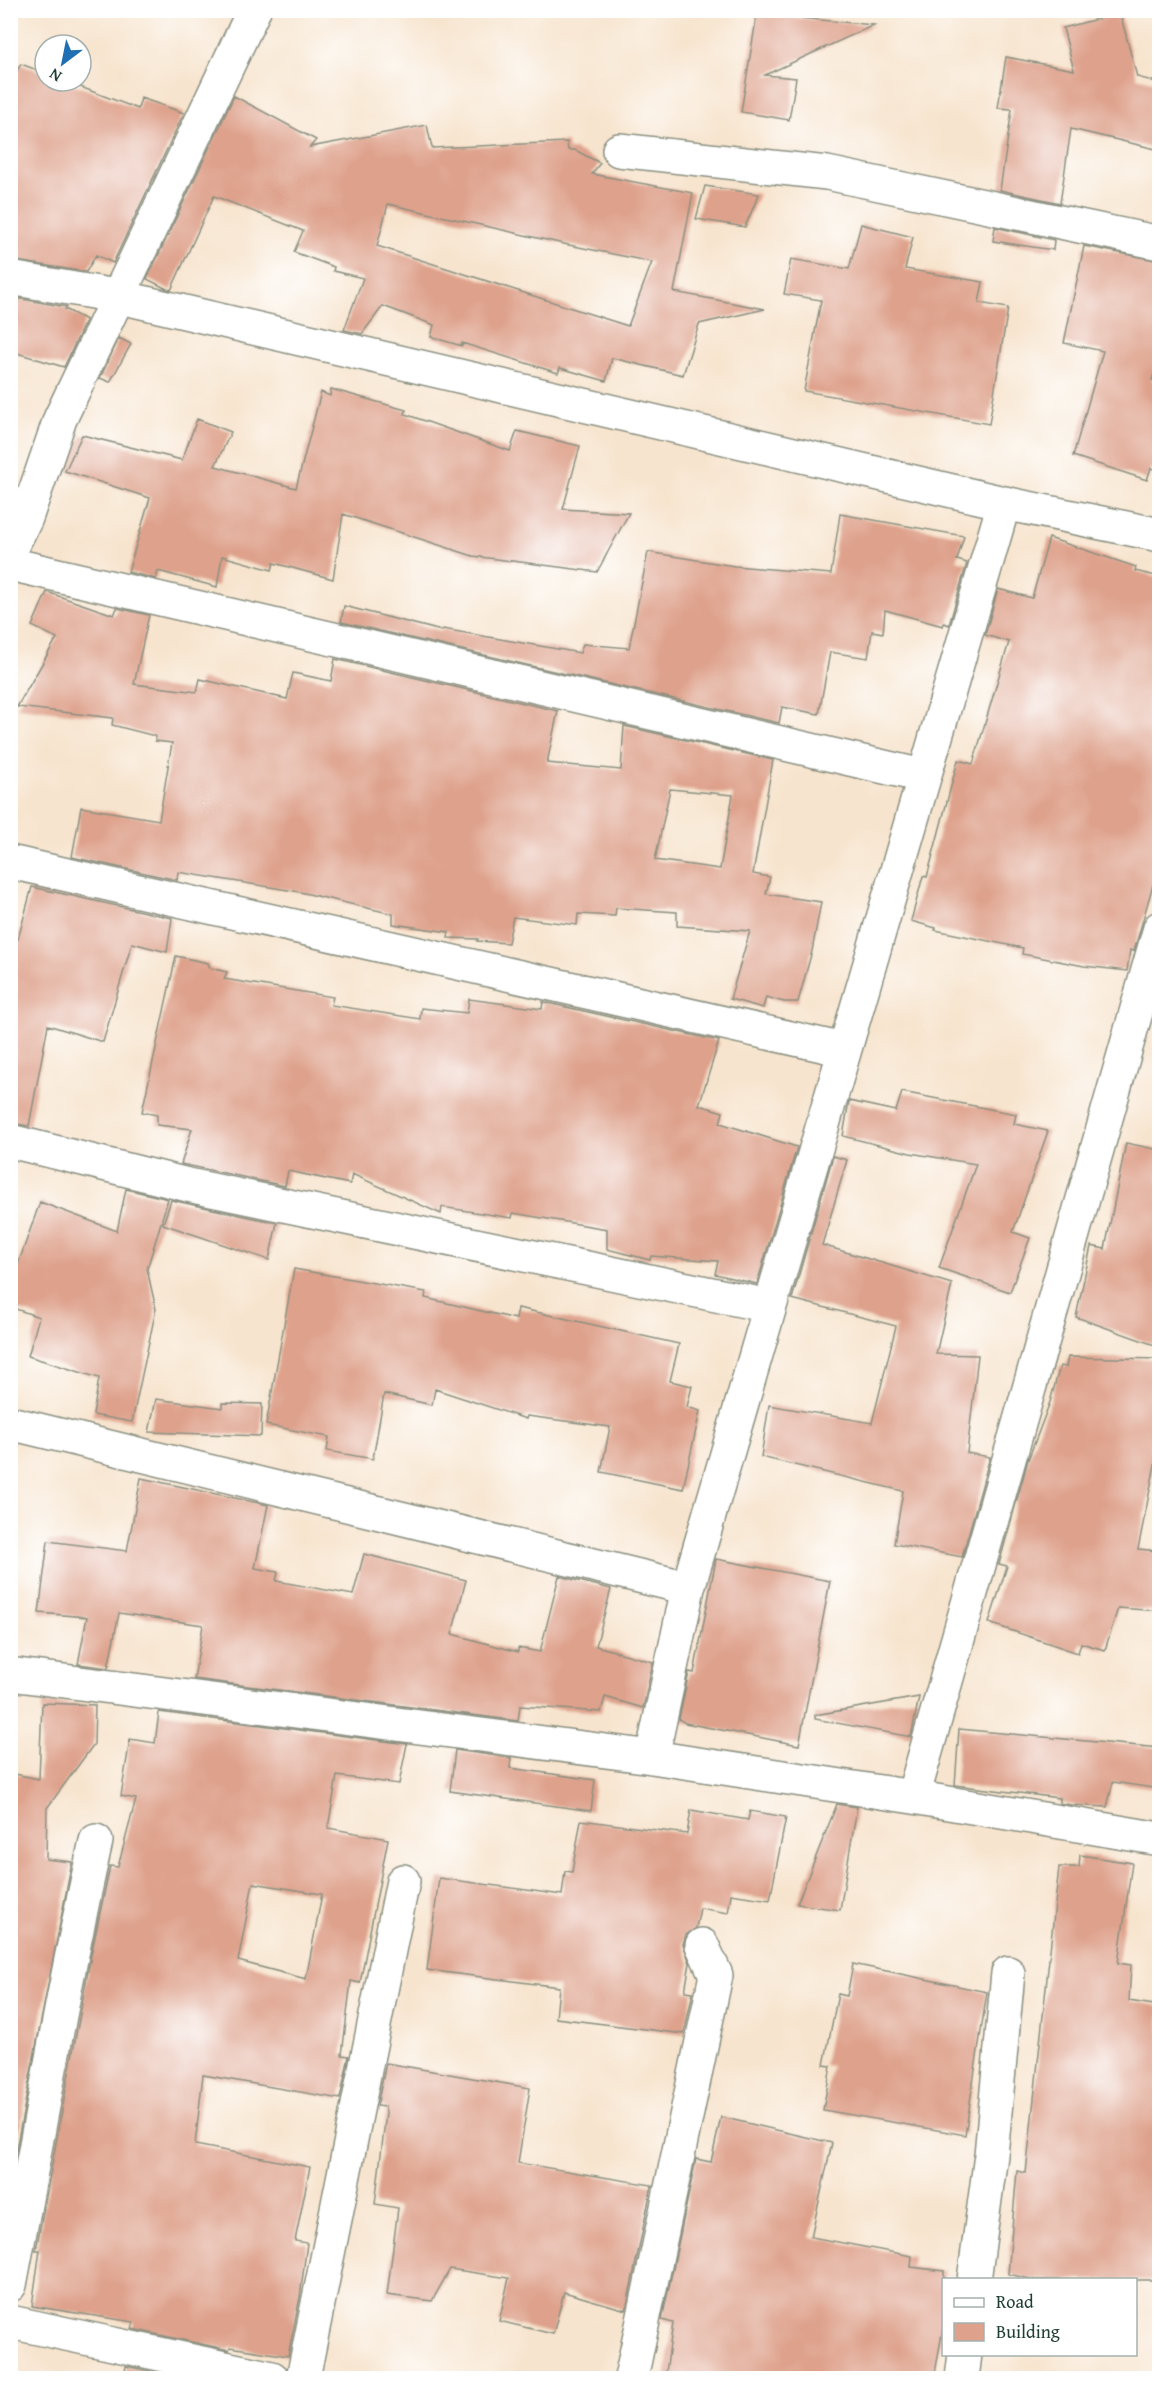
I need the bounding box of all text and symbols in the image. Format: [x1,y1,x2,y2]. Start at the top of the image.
north arrow [33,33,93,93]
text: N [44,63,66,89]
legend [942,2278,1137,2356]
text: Road [996,2288,1034,2315]
text: Building [996,2318,1060,2345]

